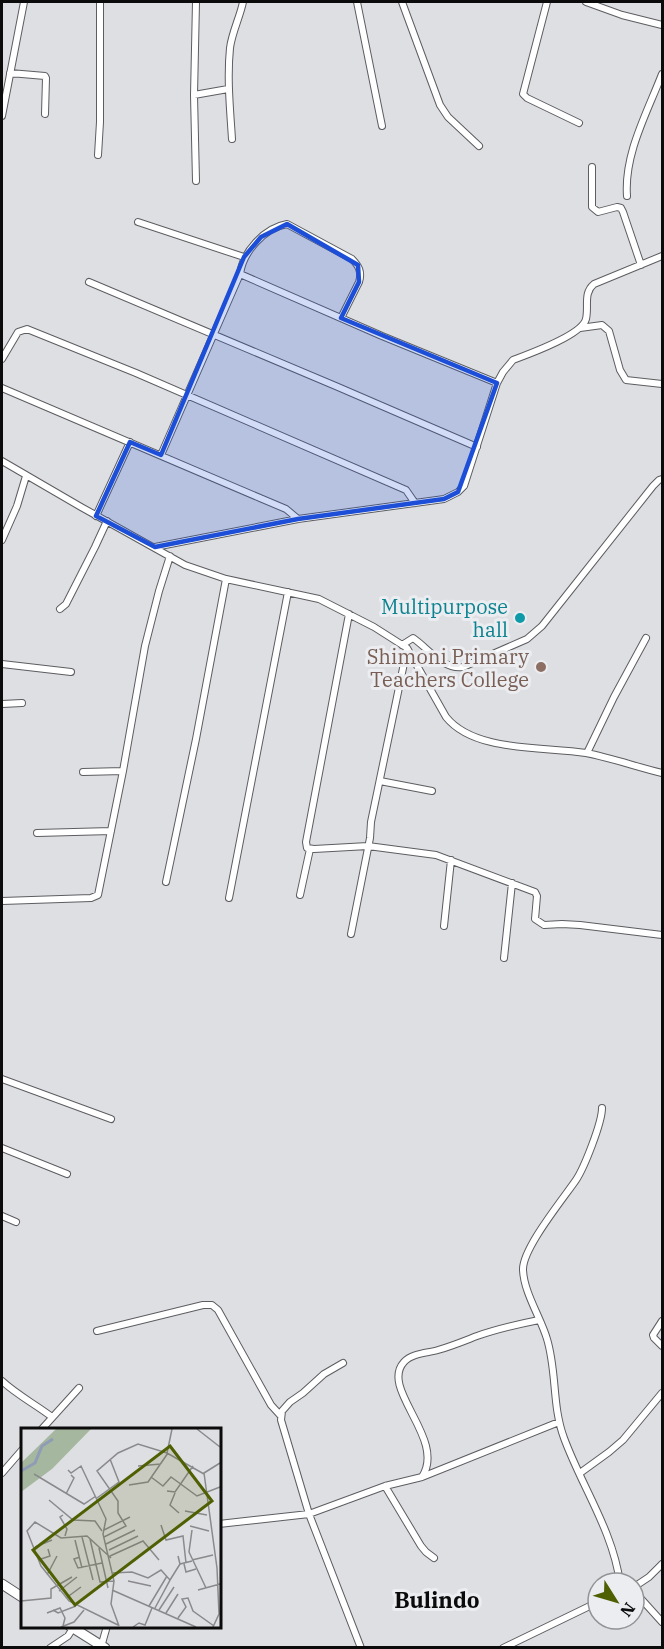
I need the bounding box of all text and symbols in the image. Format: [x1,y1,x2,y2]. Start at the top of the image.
place label: Multipurpose hall [381,593,508,643]
marker: Multipurpose hall [513,611,527,625]
place label: Shimoni Primary Teachers College [367,643,529,693]
marker: Shimoni Primary Teachers College [534,660,548,674]
inset map [21,1428,220,1628]
north arrow [586,1571,646,1631]
district label: Bulindo [394,1585,480,1614]
text: N [616,1599,640,1621]

